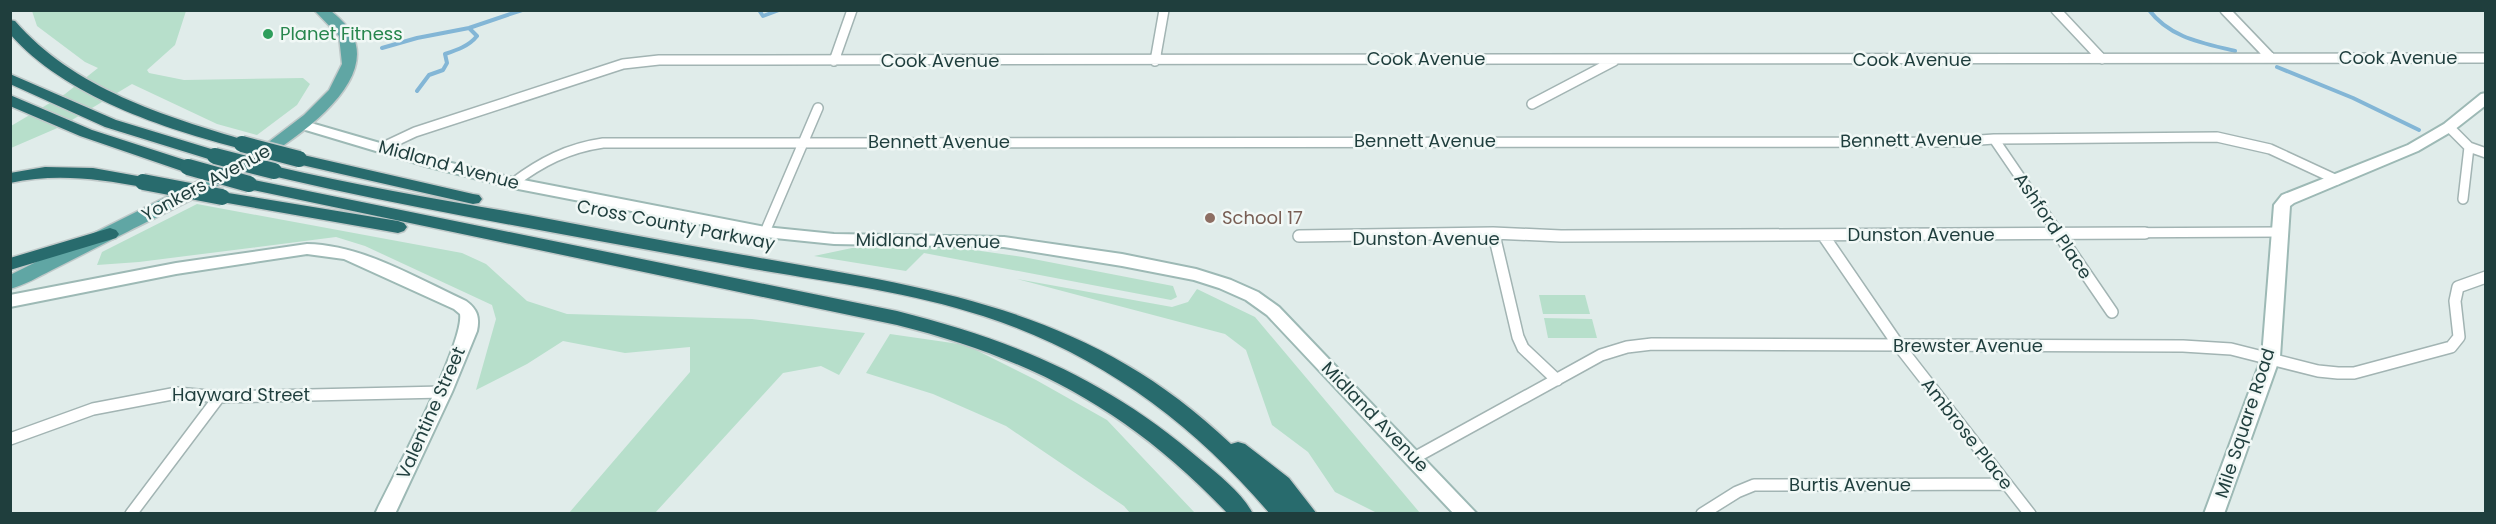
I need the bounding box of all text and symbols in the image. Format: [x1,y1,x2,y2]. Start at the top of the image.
place label: Planet Fitness [280,21,403,46]
marker: Planet Fitness [261,27,275,41]
street label: Cook Avenue [2339,45,2457,70]
street label: Cook Avenue [1367,46,1485,71]
street label: Cook Avenue [1853,47,1971,72]
street label: Cook Avenue [881,48,999,73]
street label: Bennett Avenue [1840,126,1982,153]
street label: Bennett Avenue [1354,128,1496,153]
street label: Bennett Avenue [868,129,1010,154]
street label: Midland Avenue [376,134,522,195]
street label: Yonkers Avenue [137,138,275,227]
street label: Ashford Place [2009,168,2098,284]
street label: Cross County Parkway [575,193,777,256]
place label: School 17 [1222,205,1303,230]
marker: School 17 [1203,211,1217,225]
street label: Dunston Avenue [1847,222,1995,247]
street label: Dunston Avenue [1352,226,1500,251]
street label: Midland Avenue [855,227,1001,254]
street label: Brewster Avenue [1893,333,2043,358]
street label: Valentine Street [390,343,471,483]
street label: Mile Square Road [2208,345,2281,501]
street label: Midland Avenue [1316,356,1435,477]
street label: Ambrose Place [1916,373,2019,495]
street label: Hayward Street [172,382,310,407]
street label: Burtis Avenue [1789,472,1911,497]

